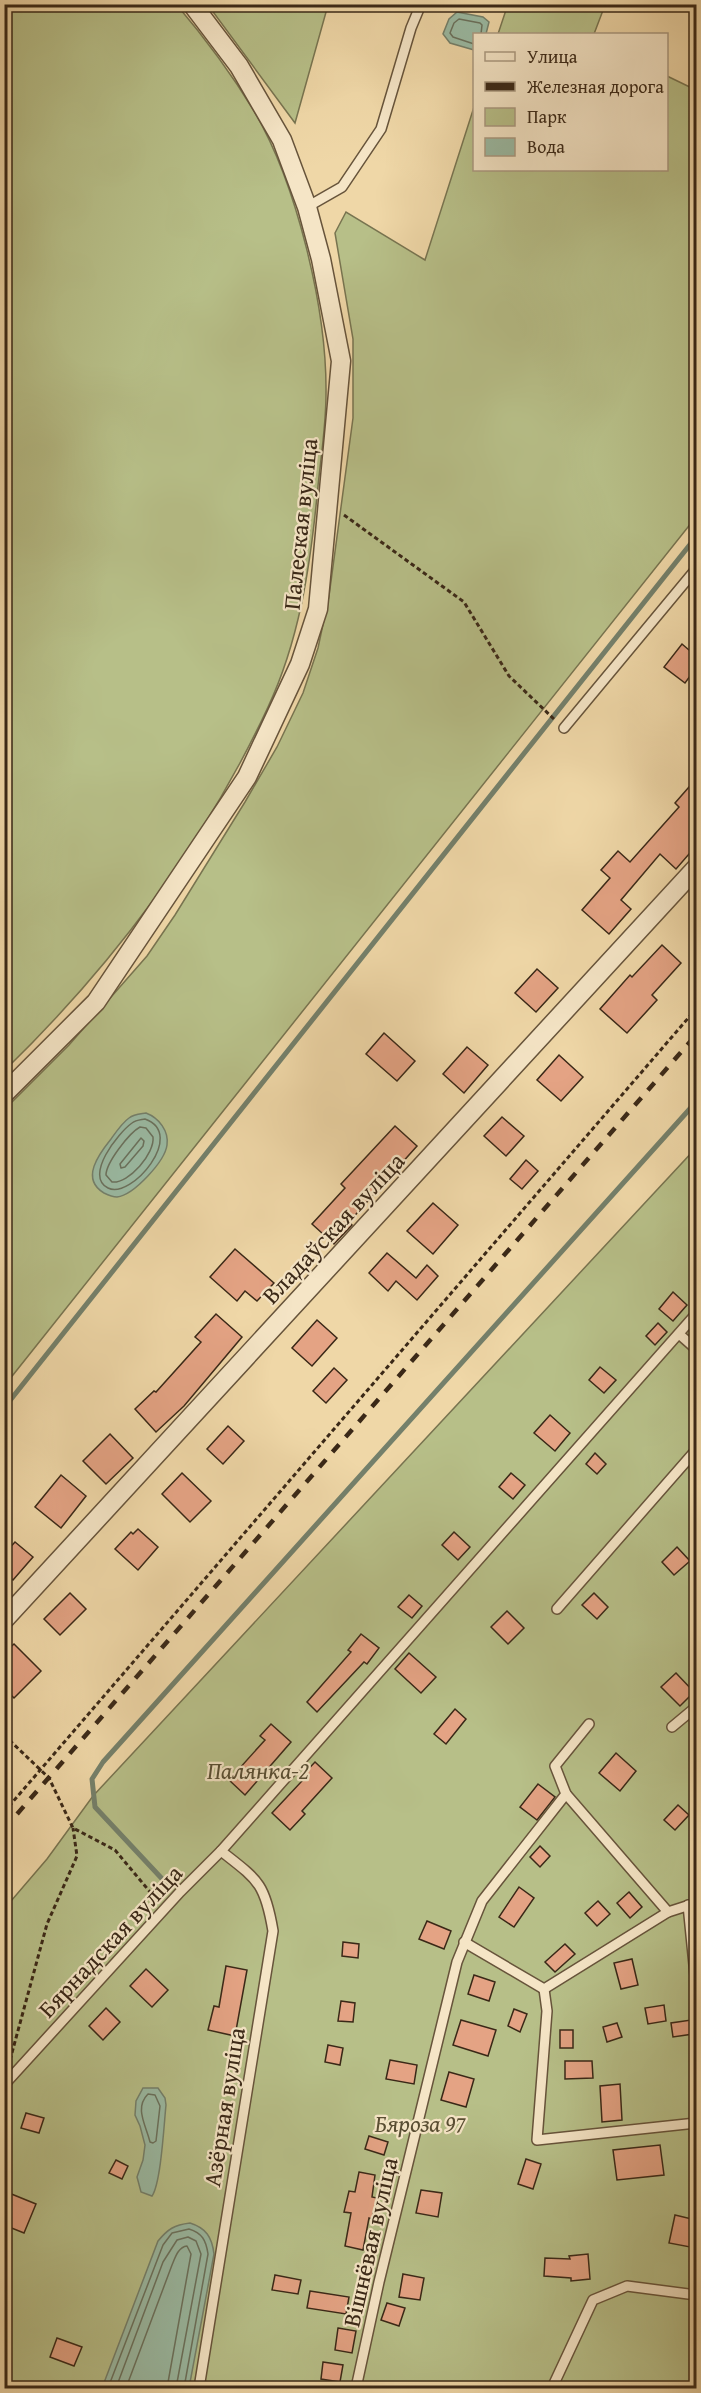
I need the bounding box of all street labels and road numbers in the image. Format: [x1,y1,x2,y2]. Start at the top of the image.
street label: Палеская вуліца [274,436,326,612]
street label: Владаўская вуліца [253,1144,413,1312]
street label: Бярнадская вуліца [30,1856,191,2025]
street label: Азёрная вуліца [194,2024,254,2189]
street label: Вішнёвая вуліца [333,2153,407,2330]

